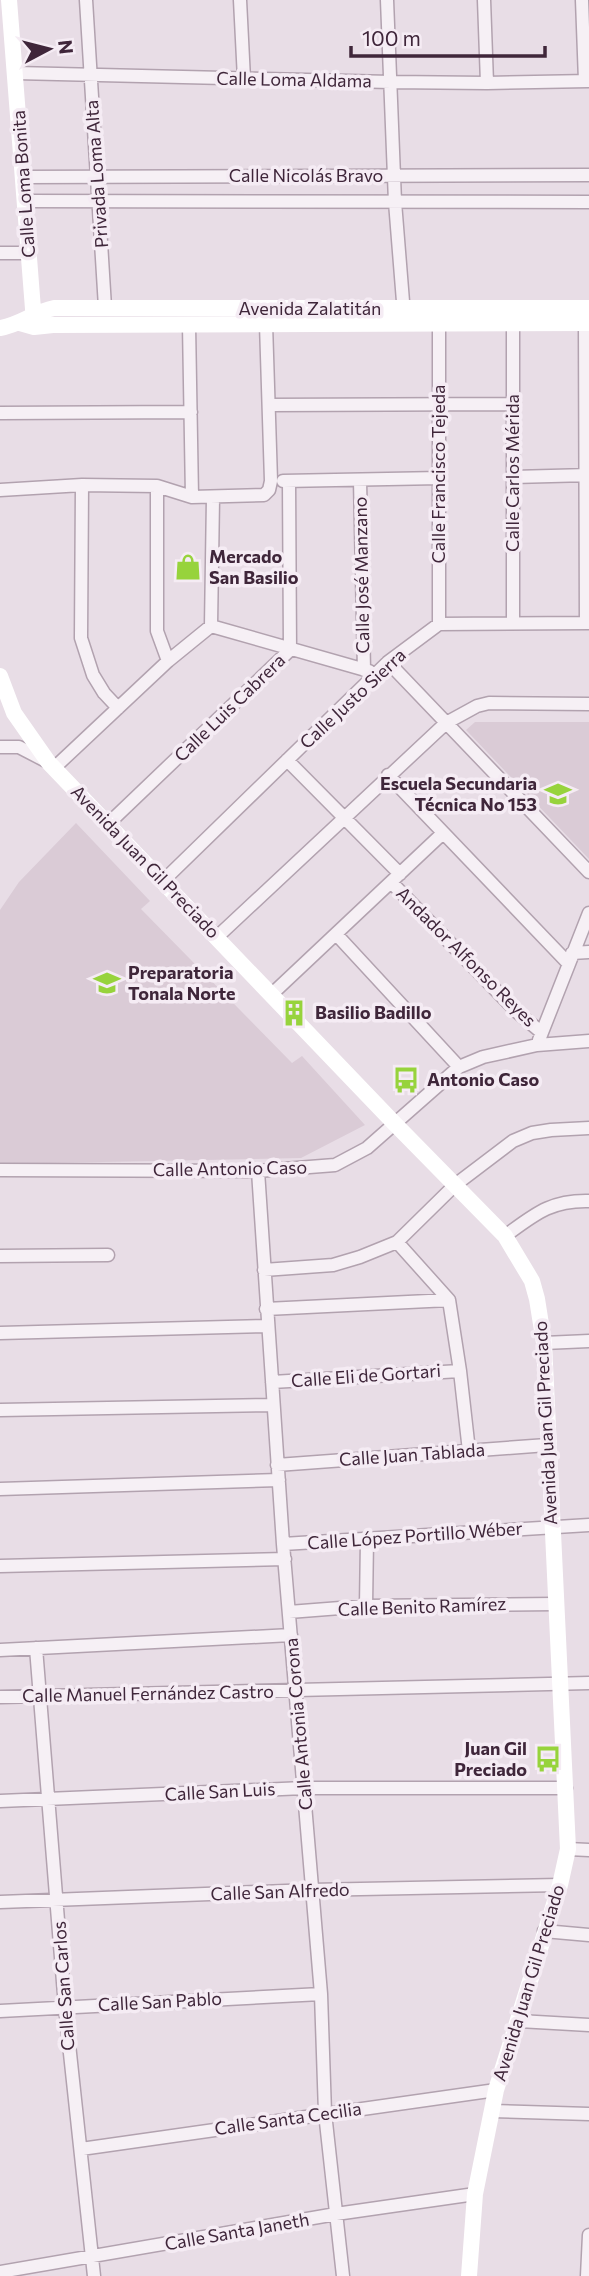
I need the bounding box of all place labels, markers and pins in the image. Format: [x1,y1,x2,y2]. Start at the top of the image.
place label: Mercado San Basilio [209,545,299,588]
shop icon: Mercado San Basilio [173,552,203,582]
place label: Escuela Secundaria Técnica No 153 [380,772,537,815]
school or university icon: Escuela Secundaria Técnica No 153 [543,779,573,809]
place label: Preparatoria Tonala Norte [128,961,235,1004]
school or university icon: Preparatoria Tonala Norte [92,968,122,998]
building icon: Basilio Badillo [279,998,309,1028]
place label: Basilio Badillo [315,1001,432,1023]
bus stop icon: Antonio Caso [391,1065,421,1095]
place label: Antonio Caso [427,1068,539,1090]
place label: Juan Gil Preciado [454,1737,527,1780]
bus stop icon: Juan Gil Preciado [533,1744,563,1774]

